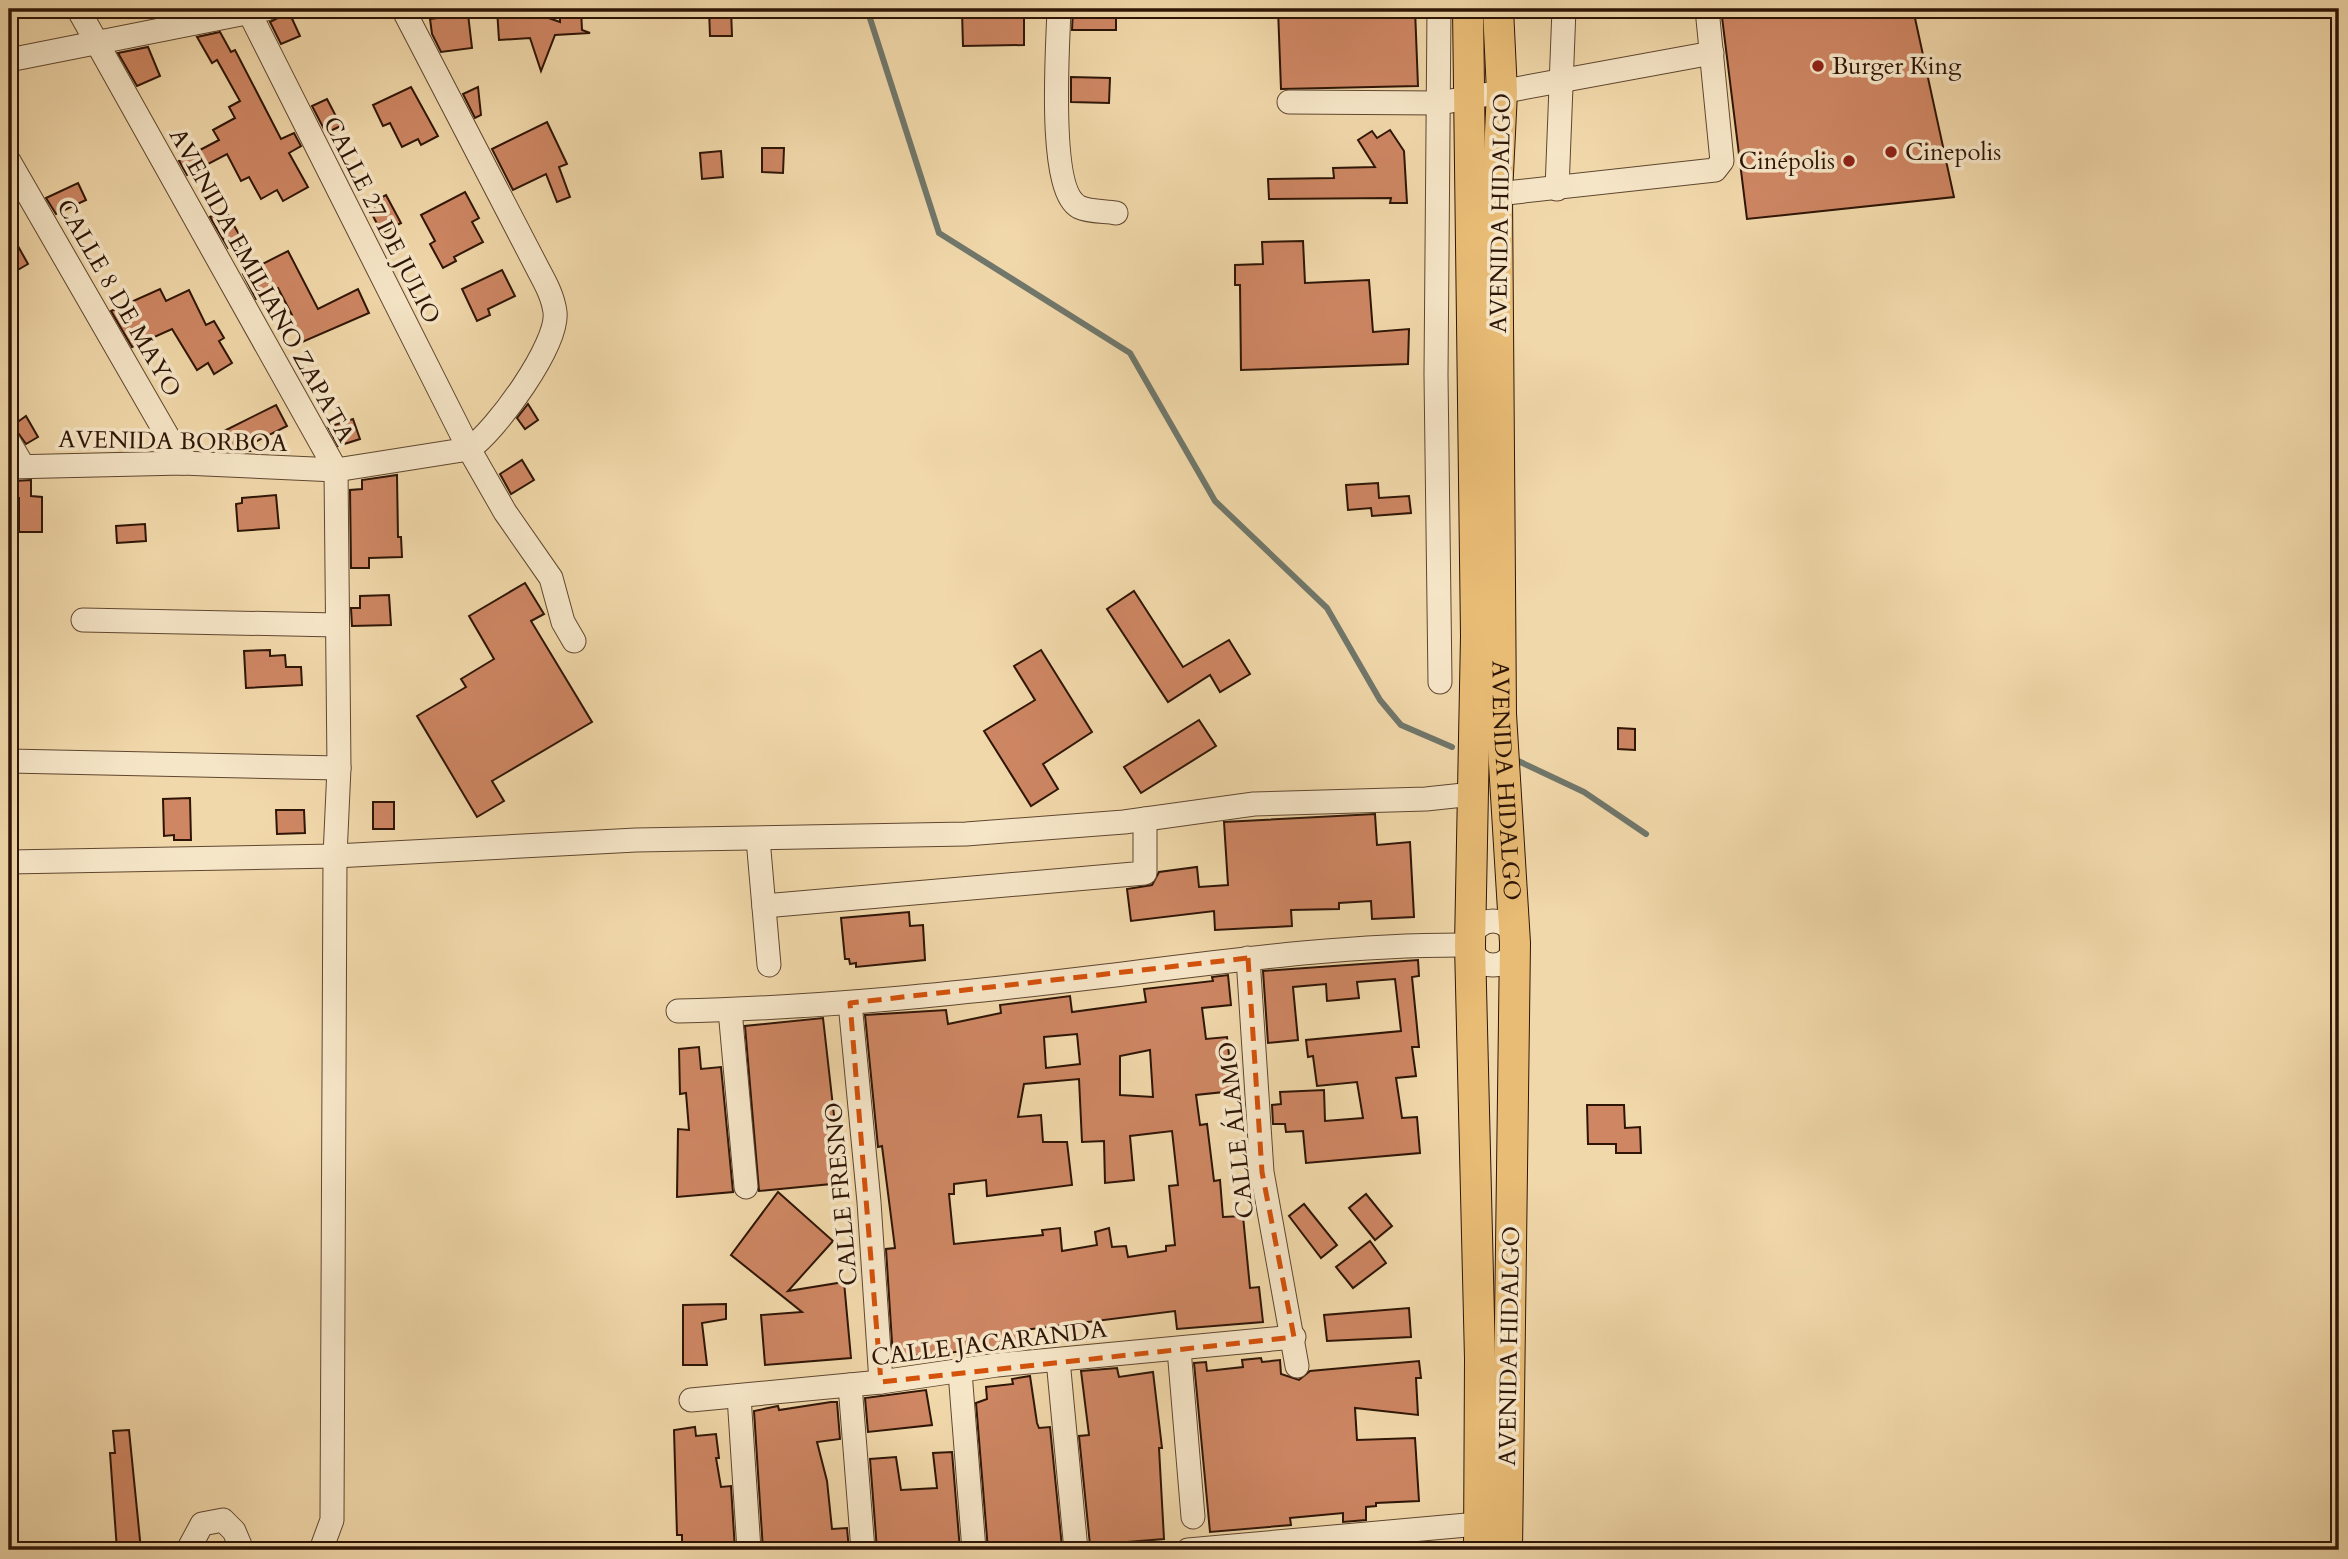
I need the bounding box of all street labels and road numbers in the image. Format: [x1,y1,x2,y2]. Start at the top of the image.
street label: AVENIDA HIDALGO [1482,93,1519,333]
street label: CALLE 27 DE JULIO [315,111,448,330]
street label: AVENIDA EMILIANO ZAPATA [161,122,362,449]
street label: CALLE 8 DE MAYO [48,193,189,403]
street label: AVENIDA BORBOA [58,423,289,460]
street label: AVENIDA HIDALGO [1484,660,1528,902]
street label: CALLE ÁLAMO [1211,1040,1262,1220]
street label: CALLE FRESNO [817,1101,866,1287]
street label: AVENIDA HIDALGO [1491,1226,1528,1466]
street label: CALLE JACARANDA [869,1313,1110,1374]

